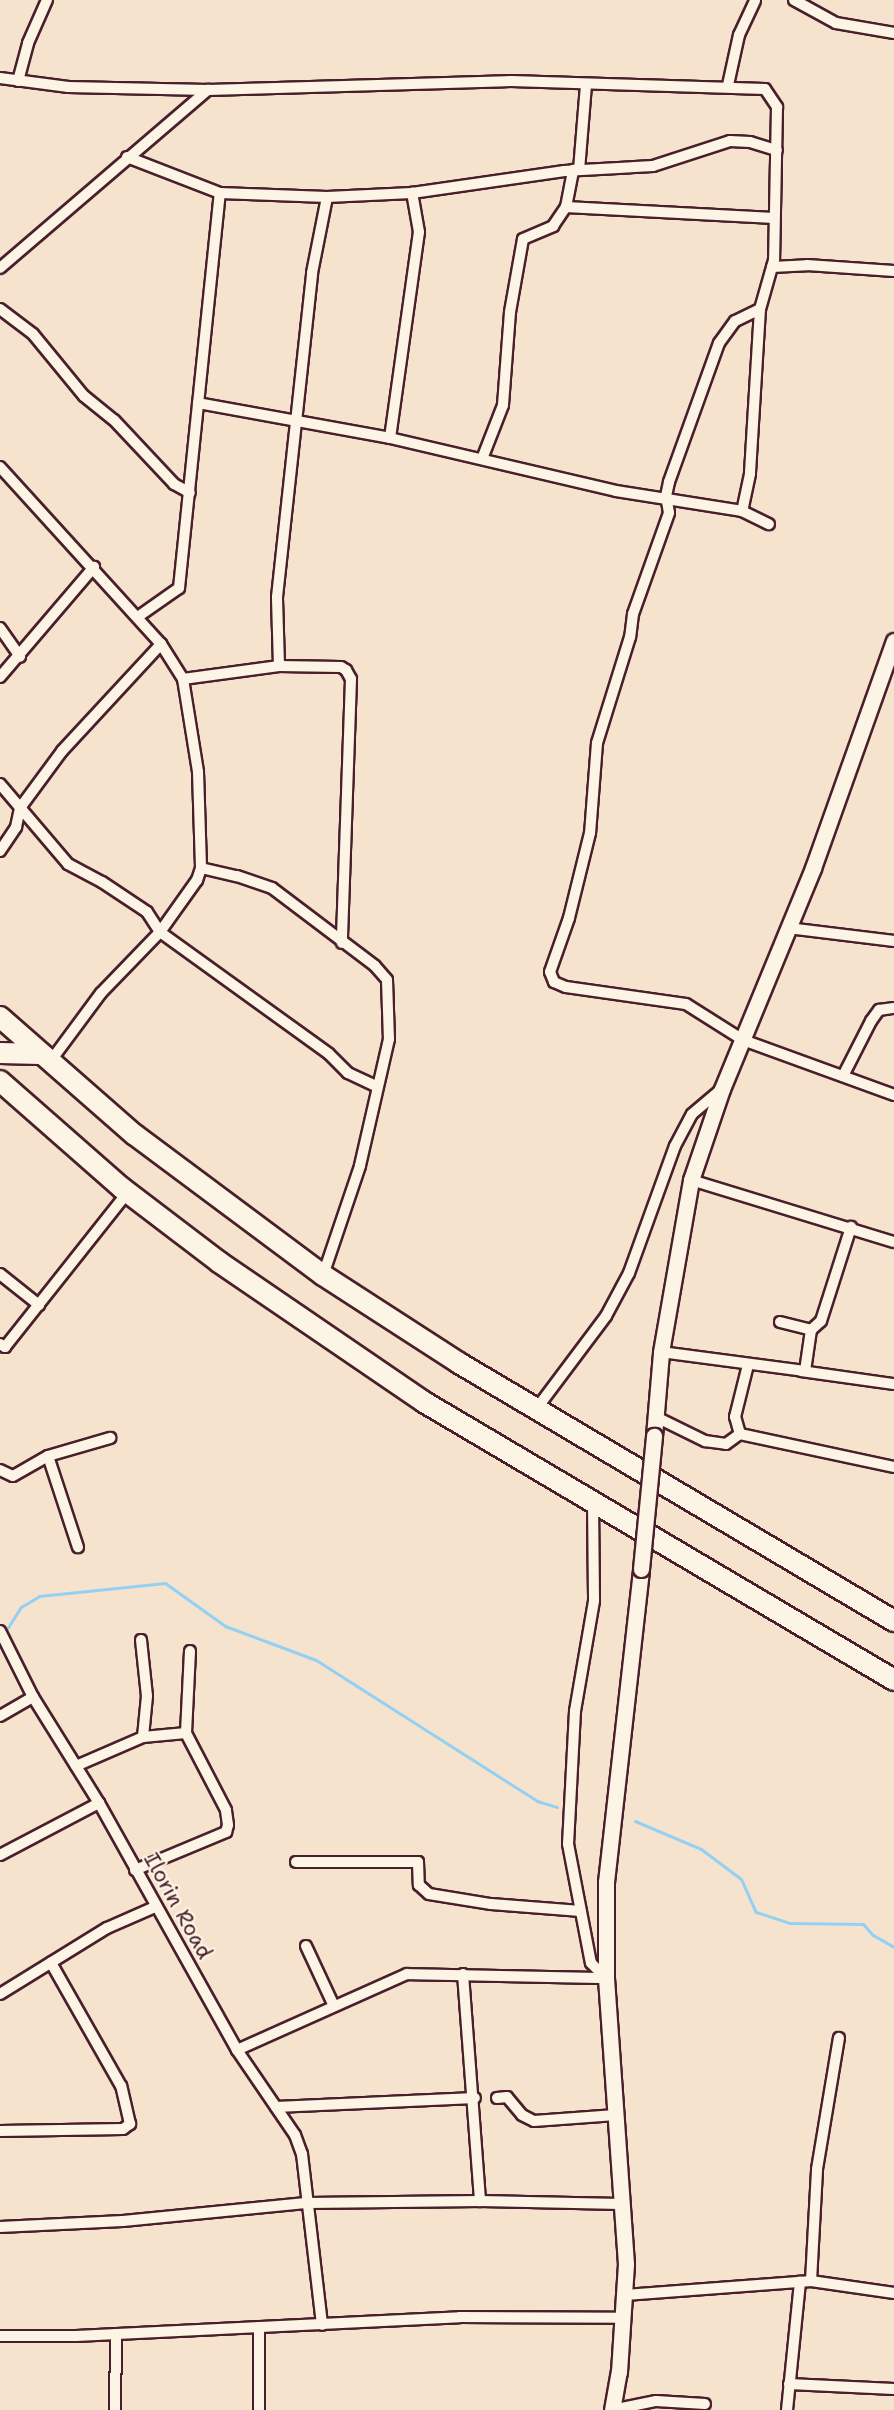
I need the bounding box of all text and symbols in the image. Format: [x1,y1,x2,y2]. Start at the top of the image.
street label: Ilorin Road [138,1848,218,1964]

